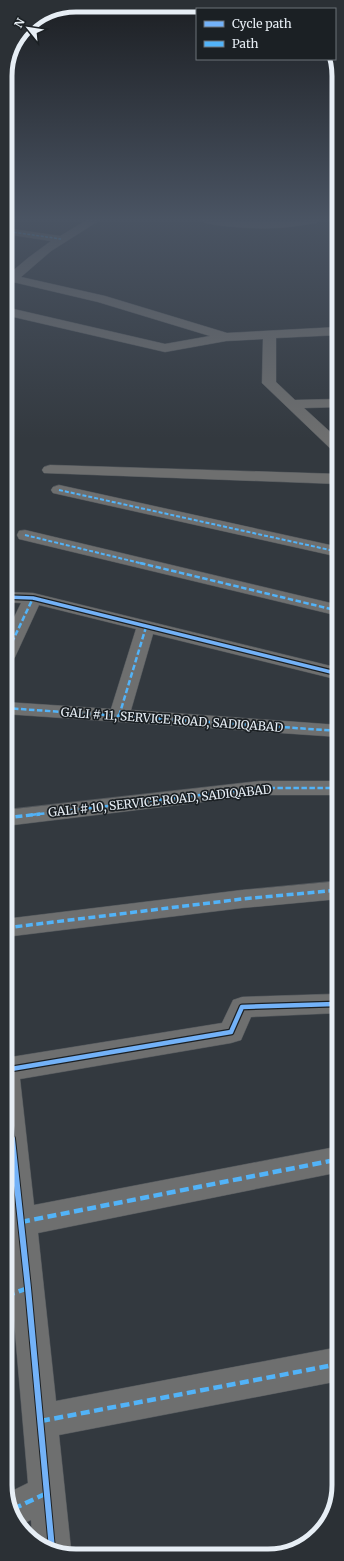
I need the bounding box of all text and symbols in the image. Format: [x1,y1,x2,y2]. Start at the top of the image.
north arrow [8,8,48,48]
legend [196,8,336,60]
text: N [11,15,28,30]
text: Cycle path [232,16,292,31]
text: Path [232,36,258,51]
street label: GALI # 11, SERVICE ROAD, SADIQABAD [60,704,284,735]
street label: GALI # 10, SERVICE ROAD, SADIQABAD [47,781,272,820]

